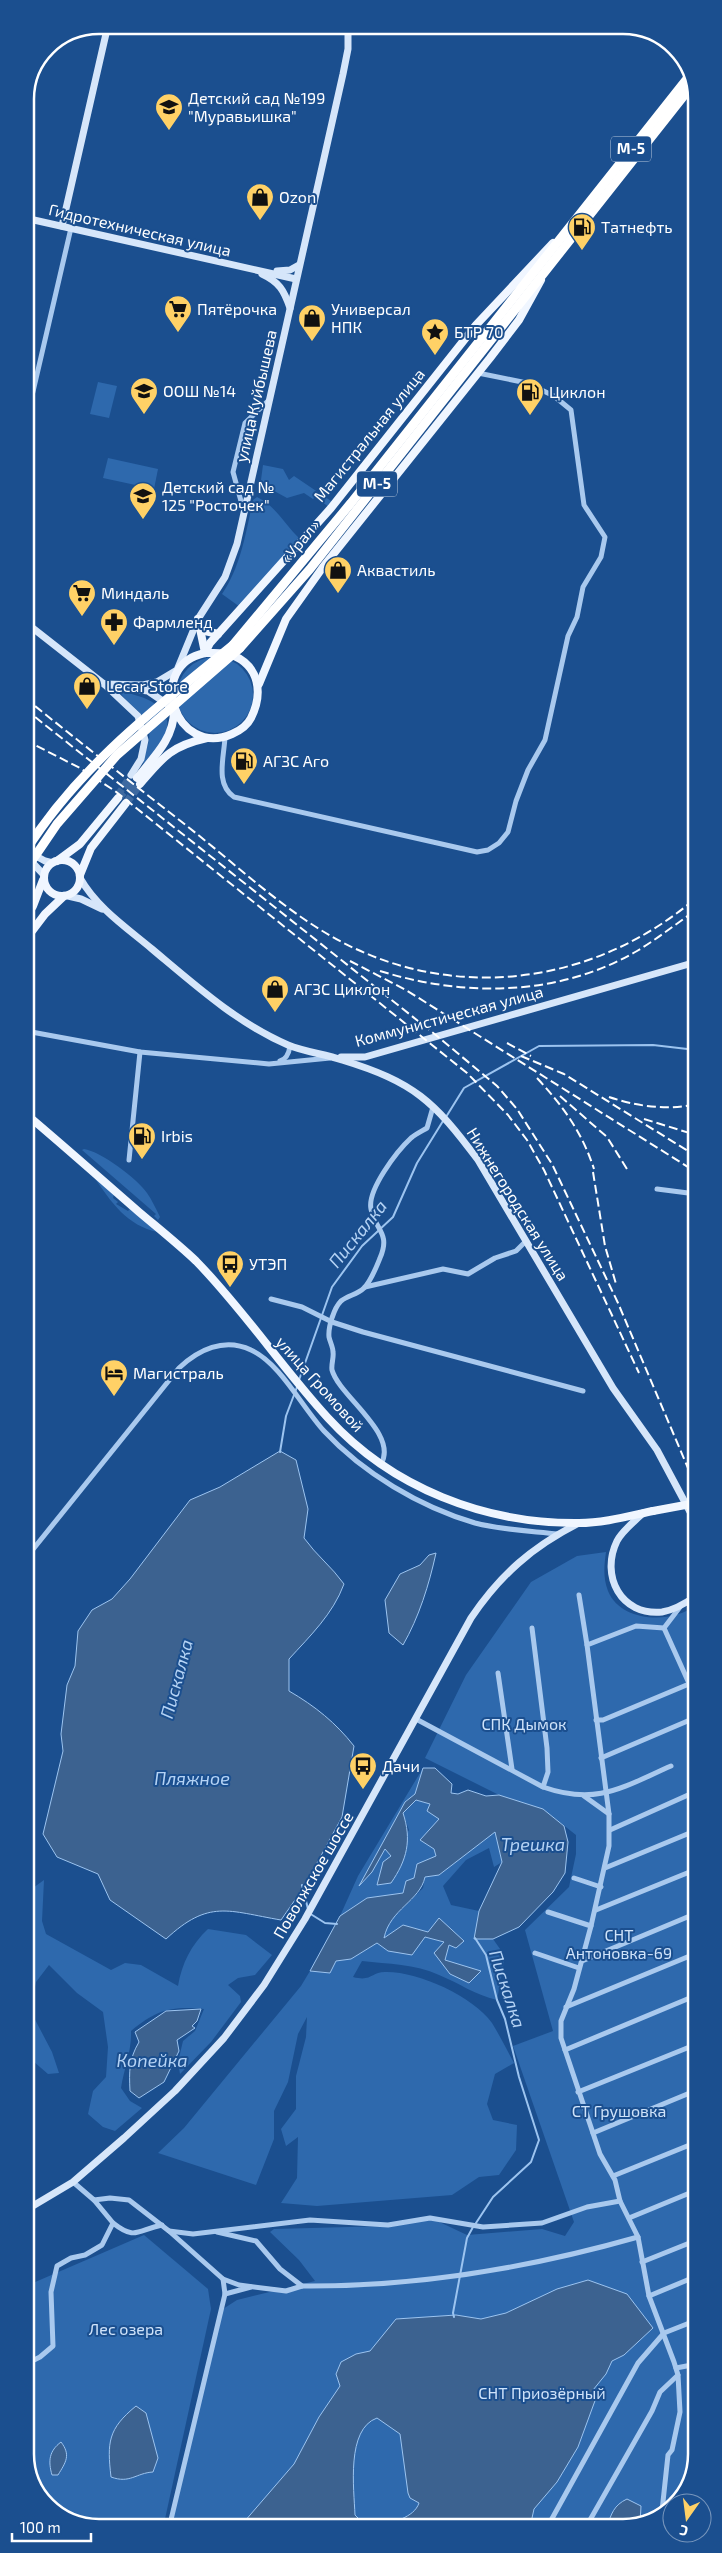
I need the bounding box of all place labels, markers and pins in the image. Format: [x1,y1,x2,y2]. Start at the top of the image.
place label: Детский сад №199 "Муравьишка" [188,88,325,126]
school or university icon: Детский сад №199 "Муравьишка" [154,92,184,131]
shop icon: Ozon [245,182,275,221]
place label: Ozon [279,187,316,206]
fuel station icon: Татнефть [567,212,597,251]
place label: Татнефть [601,217,673,236]
supermarket icon: Пятёрочка [163,294,193,333]
place label: Пятёрочка [197,299,277,318]
place label: Универсал НПК [331,299,411,336]
shop icon: Универсал НПК [297,303,327,342]
place icon: БТР 70 [420,317,450,356]
place label: БТР 70 [454,322,504,341]
school or university icon: ООШ №14 [129,376,159,415]
fuel station icon: Циклон [515,377,545,416]
place label: ООШ №14 [163,381,236,400]
place label: Циклон [549,382,605,401]
place label: Детский сад № 125 "Росточек" [162,477,275,514]
school or university icon: Детский сад № 125 "Росточек" [128,481,158,520]
shop icon: Аквастиль [323,555,353,594]
place label: Аквастиль [357,560,436,579]
supermarket icon: Миндаль [67,578,97,617]
place label: Миндаль [101,583,169,602]
pharmacy icon: Фармленд [99,607,129,646]
place label: Фармленд [133,612,213,631]
shop icon: Lecar Store [72,671,102,710]
place label: Lecar Store [106,676,188,695]
fuel station icon: АГЗС Аго [229,746,259,785]
place label: АГЗС Аго [263,751,329,770]
shop icon: АГЗС Циклон [260,974,290,1013]
place label: АГЗС Циклон [294,979,390,998]
fuel station icon: Irbis [127,1121,157,1160]
place label: Irbis [161,1126,193,1145]
bus stop icon: УТЭП [215,1249,245,1288]
place label: УТЭП [249,1254,287,1273]
hotel icon: Магистраль [99,1358,129,1397]
place label: Магистраль [133,1363,224,1382]
bus stop icon: Дачи [348,1751,378,1790]
place label: Дачи [382,1756,420,1775]

